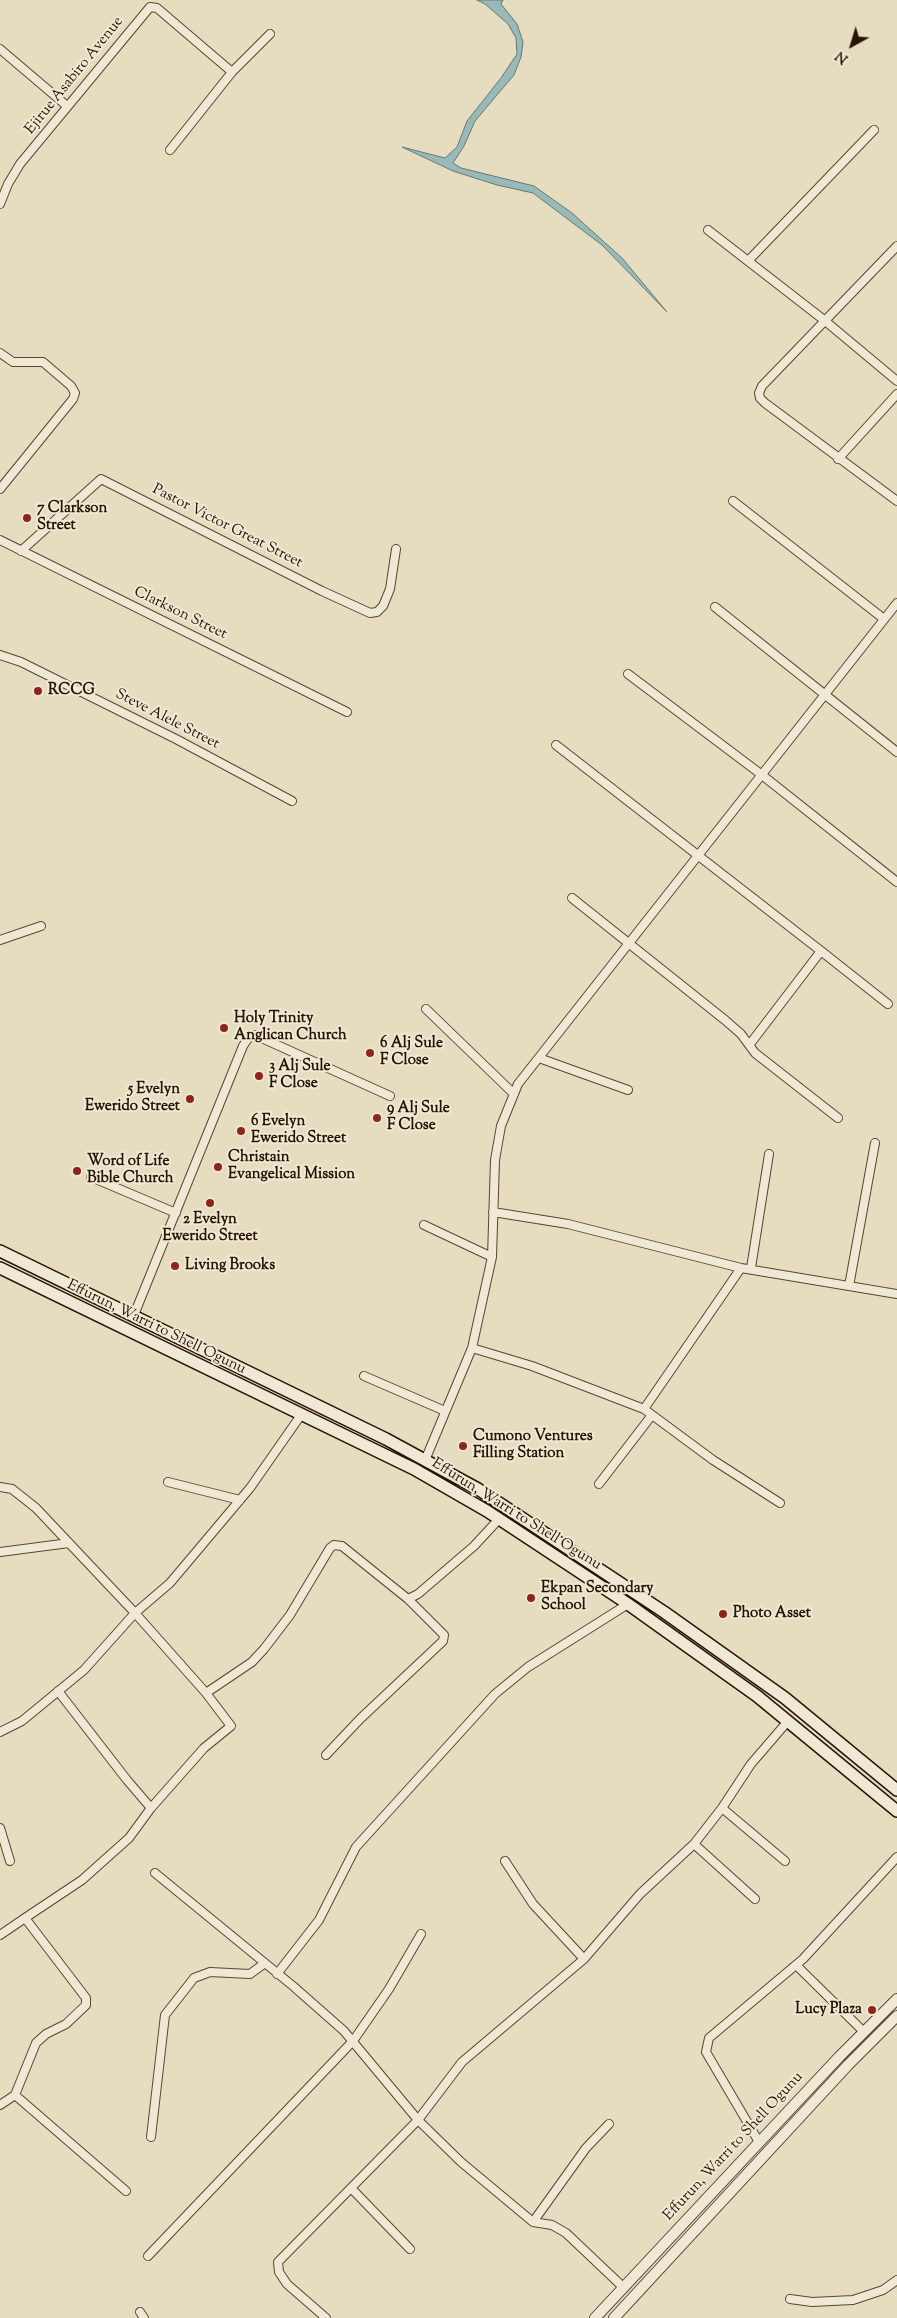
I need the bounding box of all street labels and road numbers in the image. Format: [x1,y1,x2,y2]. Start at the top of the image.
street label: Ejirue Asabiro Avenue [22,13,128,139]
street label: Pastor Victor Great Street [149,481,305,573]
street label: Clarkson Street [130,584,230,644]
street label: Steve Alele Street [112,686,222,754]
street label: Effurun, Warri to Shell Ogunu [64,1277,248,1379]
street label: Effurun, Warri to Shell Ogunu [428,1455,604,1575]
street label: Effurun, Warri to Shell Ogunu [660,2069,808,2225]

